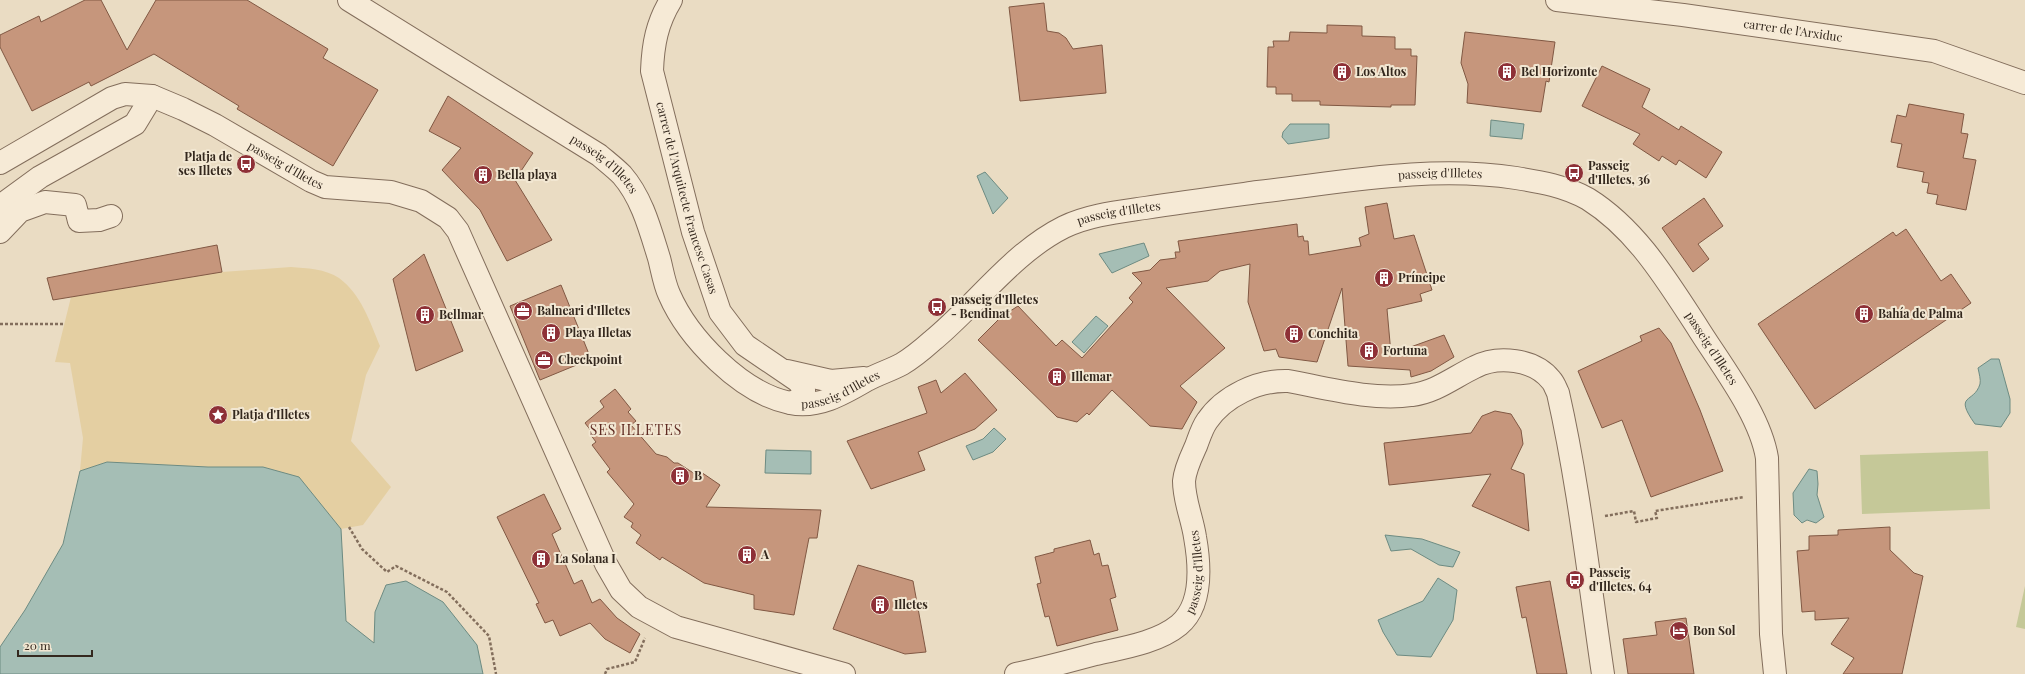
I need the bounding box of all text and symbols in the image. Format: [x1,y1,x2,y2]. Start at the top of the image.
street label: carrer de l'Arxiduc [1743,15,1844,45]
building icon: Los Altos [1331,61,1353,83]
building icon: Bel Horizonte [1496,61,1518,83]
place label: Los Altos [1356,63,1407,79]
place label: Bel Horizonte [1521,63,1597,79]
street label: carrer de l'Arquitecte Francesc Casas [653,100,722,296]
street label: passeig d'Illetes [568,130,642,196]
street label: passeig d'Illetes [245,137,326,192]
place label: Platja de ses Illetes [178,148,232,178]
bus stop icon: Platja de ses Illetes [235,153,257,175]
place label: Passeig d'Illetes, 36 [1588,157,1650,187]
bus stop icon: Passeig d'Illetes, 36 [1563,162,1585,184]
building icon: Bella playa [472,164,494,186]
street label: passeig d'Illetes [1397,164,1483,182]
place label: Bella playa [497,166,558,182]
street label: passeig d'Illetes [1075,197,1161,228]
building icon: Príncipe [1373,267,1395,289]
place label: Príncipe [1398,269,1445,285]
place label: passeig d'Illetes - Bendinat [951,291,1039,321]
bus stop icon: passeig d'Illetes - Bendinat [926,296,948,318]
office icon: Balneari d'Illetes [512,300,534,322]
place label: Balneari d'Illetes [537,302,631,318]
building icon: Bahía de Palma [1853,303,1875,325]
building icon: Bellmar [414,304,436,326]
place label: Bahía de Palma [1878,305,1964,321]
place label: Bellmar [439,306,484,322]
street label: passeig d'Illetes [1682,308,1742,388]
building icon: Playa Illetas [540,322,562,344]
building icon: Conchita [1283,323,1305,345]
place label: Playa Illetas [565,324,632,340]
place label: Conchita [1308,325,1359,341]
building icon: Fortuna [1358,340,1380,362]
place label: Fortuna [1383,342,1428,358]
office icon: Checkpoint [533,349,555,371]
place label: Checkpoint [558,351,623,367]
street label: passeig d'Illetes [801,366,882,411]
building icon: Illemar [1046,366,1068,388]
place label: Illemar [1071,368,1112,384]
place icon: Platja d'Illetes [207,404,229,426]
place label: Platja d'Illetes [232,406,310,422]
district label: SES ILLETES [590,420,682,439]
building icon: B [669,465,691,487]
place label: B [694,467,702,483]
street label: passeig d'Illetes [1181,529,1206,616]
building icon: A [736,544,758,566]
place label: A [760,546,770,562]
building icon: La Solana I [530,548,552,570]
place label: La Solana I [555,550,616,566]
place label: Passeig d'Illetes, 64 [1589,564,1652,594]
bus stop icon: Passeig d'Illetes, 64 [1564,569,1586,591]
building icon: Illetes [869,594,891,616]
place label: Illetes [894,596,928,612]
hotel icon: Bon Sol [1668,620,1690,642]
place label: Bon Sol [1693,622,1736,638]
scale bar [18,632,92,658]
text: 20 m [24,637,51,653]

